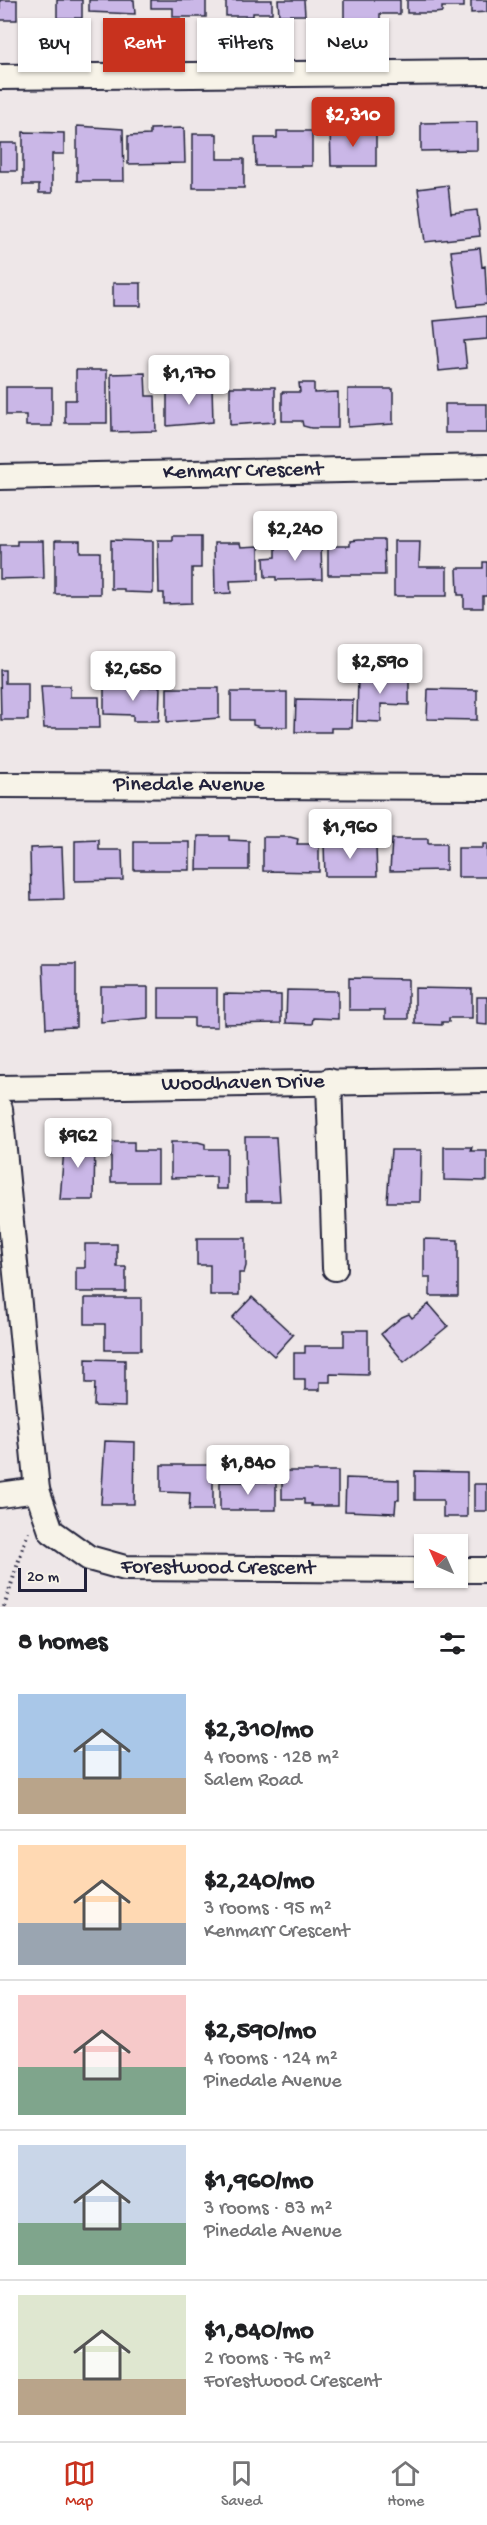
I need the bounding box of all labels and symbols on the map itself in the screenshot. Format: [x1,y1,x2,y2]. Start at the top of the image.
pin: $2,310 [304,97,402,148]
pin: $1,170 [140,355,238,406]
street label: Kenmarr Crescent [163,457,325,487]
pin: $2,240 [246,511,344,562]
pin: $2,590 [331,644,429,695]
pin: $2,650 [84,651,182,702]
street label: Pinedale Avenue [112,772,265,799]
pin: $1,960 [301,809,399,860]
street label: Woodhaven Drive [161,1070,325,1098]
pin: $962 [42,1118,114,1169]
pin: $1,840 [199,1445,297,1496]
north arrow [414,1534,468,1588]
street label: Forestwood Crescent [120,1555,317,1582]
scale bar [18,1565,87,1592]

